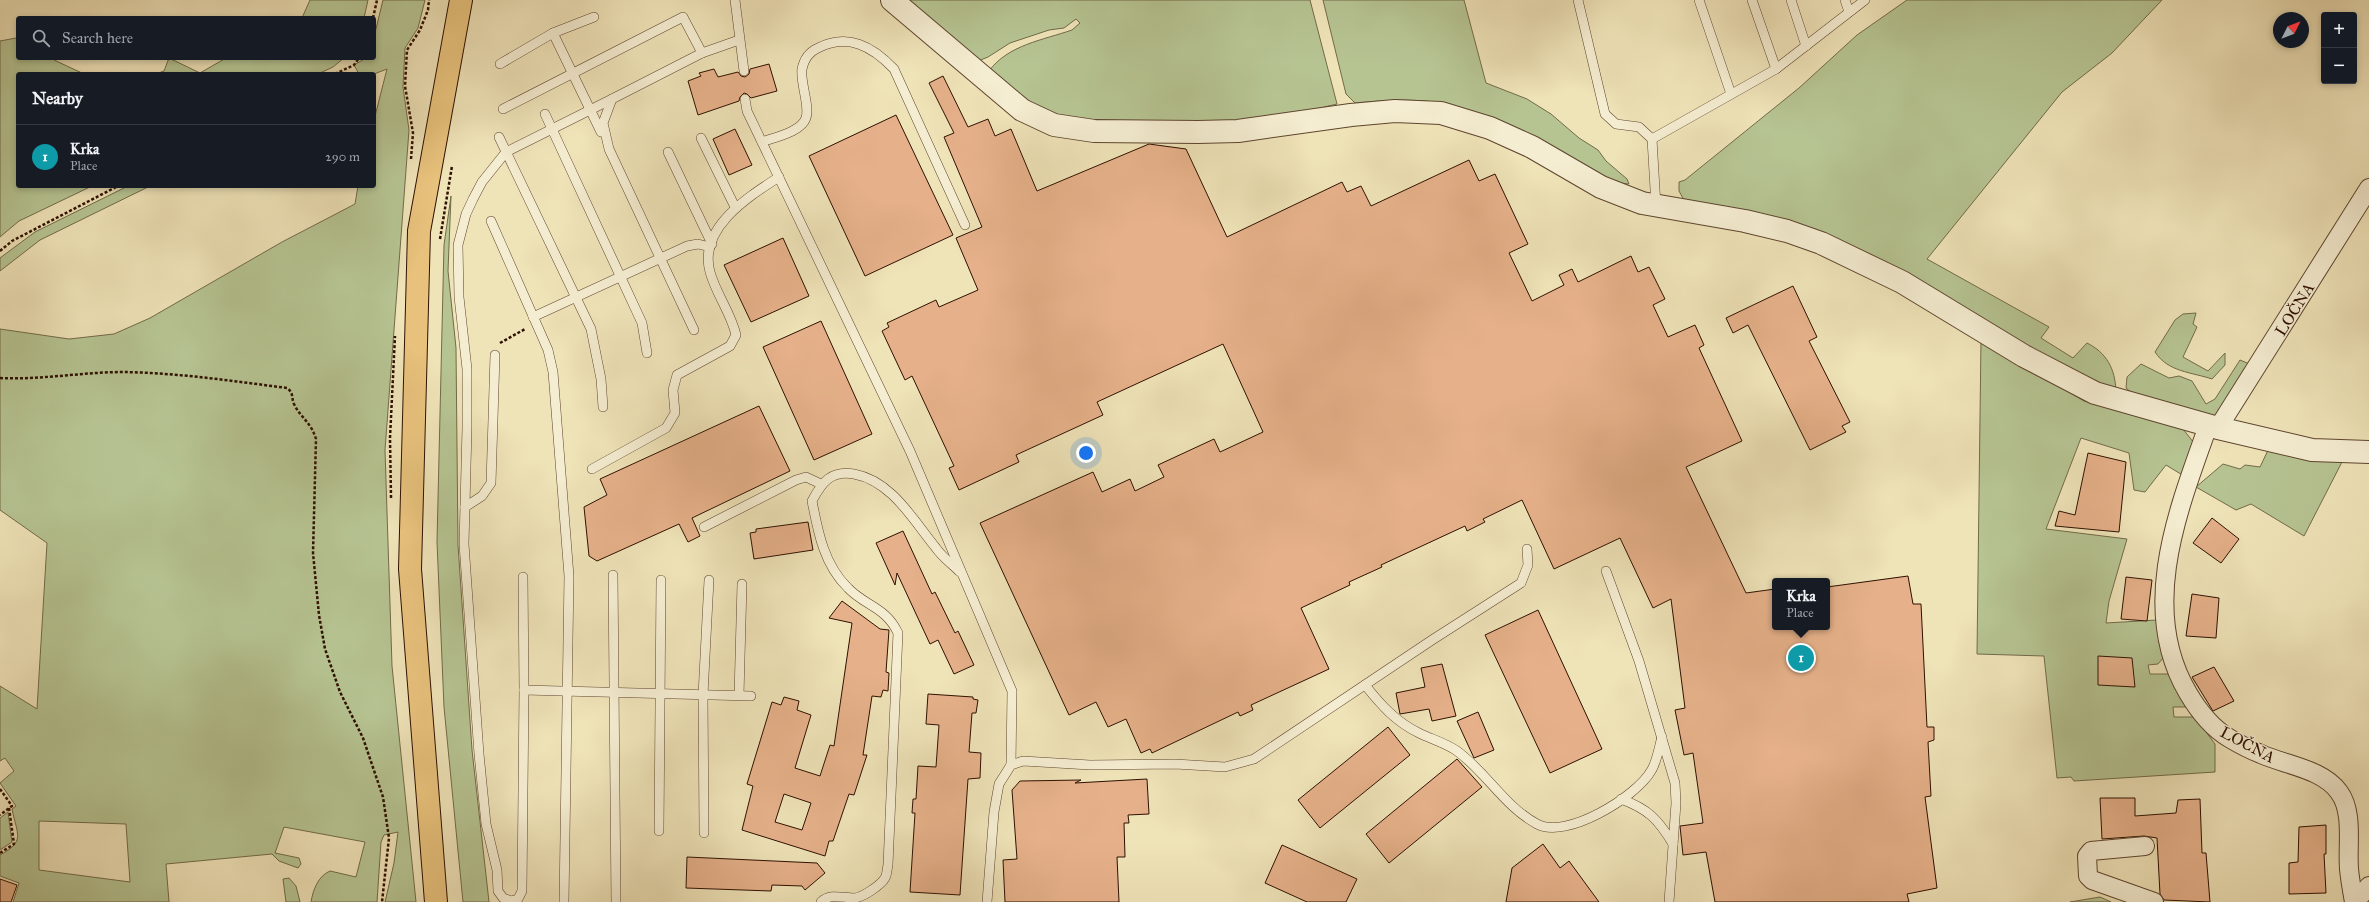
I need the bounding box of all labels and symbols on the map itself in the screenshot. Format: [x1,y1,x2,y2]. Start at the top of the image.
north arrow [2273,12,2309,48]
street label: LOČNA [2270,278,2318,339]
your location [1076,443,1096,463]
pin: 1 [1788,643,1814,673]
street label: LOČNA [2217,721,2279,767]

